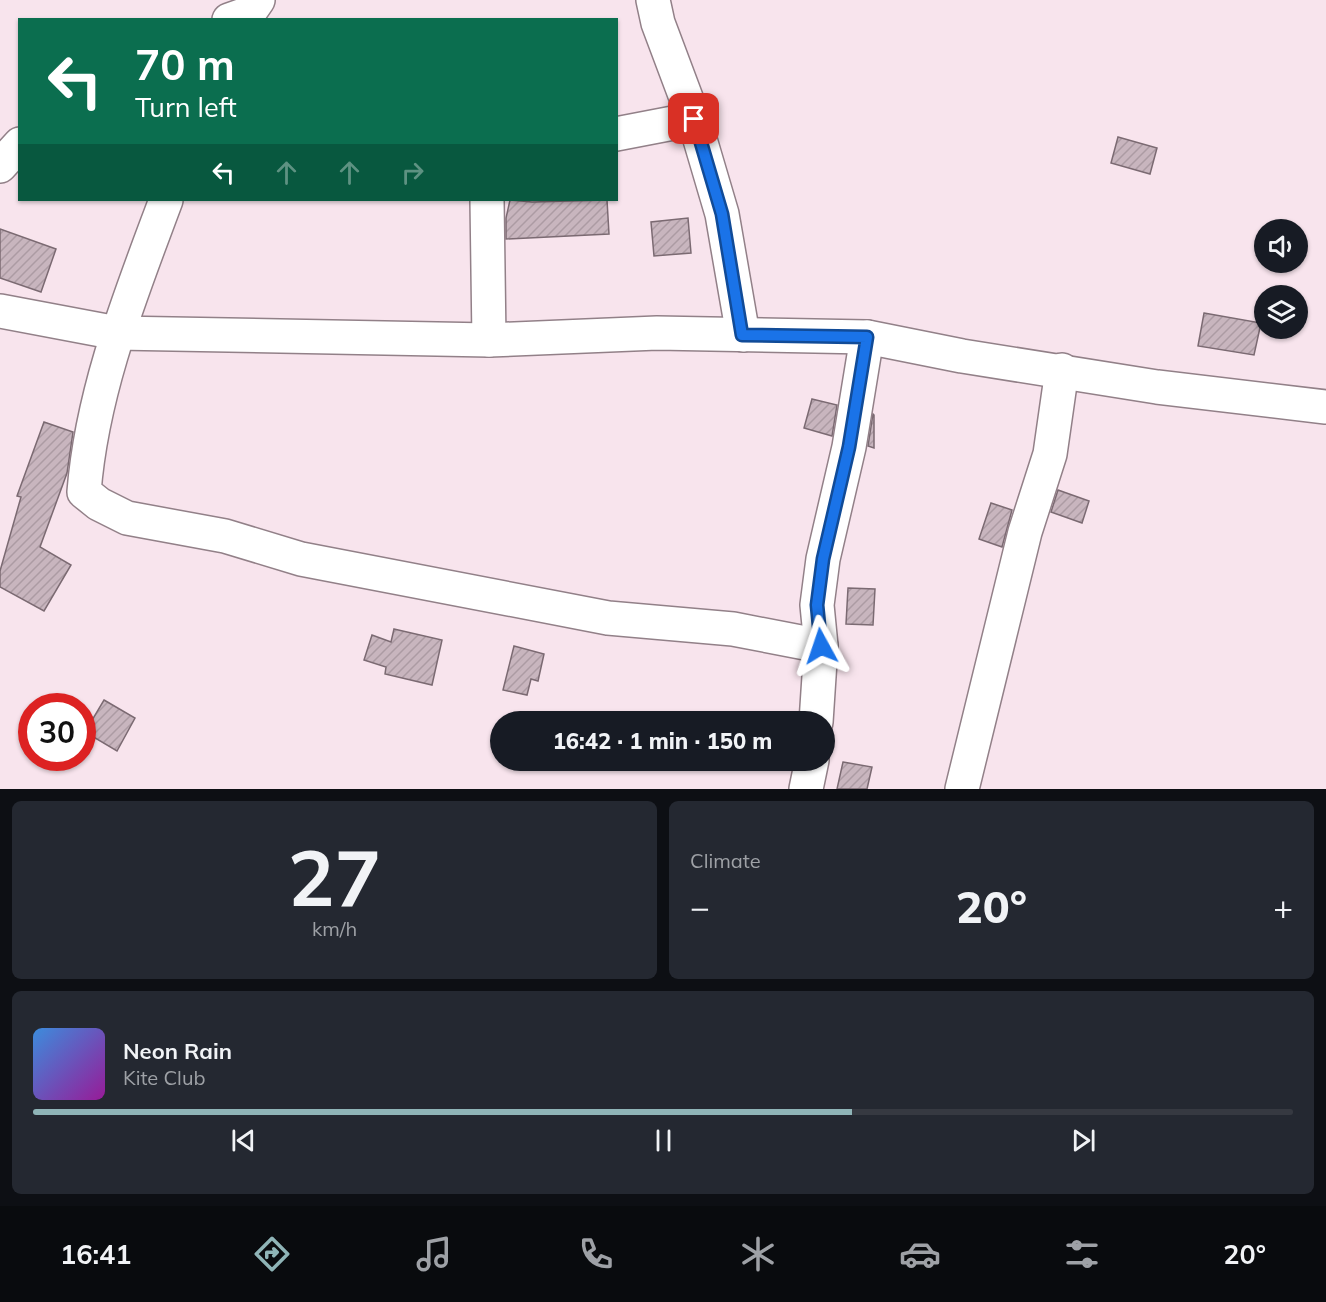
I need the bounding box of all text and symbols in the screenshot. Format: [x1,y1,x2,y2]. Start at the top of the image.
text: 70 m [135,38,235,91]
icon: left [36,42,114,120]
text: Turn left [135,90,237,124]
pin [668,93,719,144]
icon: arrive [677,102,710,135]
icon: left [207,156,240,189]
icon: ahead [270,156,303,189]
icon: ahead [333,156,366,189]
icon: right [396,156,429,189]
map controls [1254,219,1308,339]
button: sound [1254,219,1308,273]
button: layers [1254,285,1308,339]
position arrow [789,614,853,678]
speed limit sign: 30 [18,693,96,771]
text: 16:42 · 1 min · 150 m [553,727,772,755]
text: 27 [288,828,381,926]
text: Climate [690,848,761,873]
text: 20° [956,878,1027,934]
text: − [690,886,710,927]
text: + [1273,886,1293,927]
text: km/h [312,916,357,941]
text: Neon Rain [123,1037,232,1065]
text: Kite Club [123,1065,205,1090]
icon: previous [227,1124,260,1157]
icon: pause [647,1124,680,1157]
icon: next [1067,1124,1100,1157]
icon: directions [251,1233,293,1275]
icon: music [413,1233,455,1275]
icon: phone [575,1233,617,1275]
icon: climate [737,1233,779,1275]
icon: car [899,1233,941,1275]
icon: filters [1061,1233,1103,1275]
text: 16:41 [60,1237,131,1271]
text: 20° [1223,1237,1266,1271]

